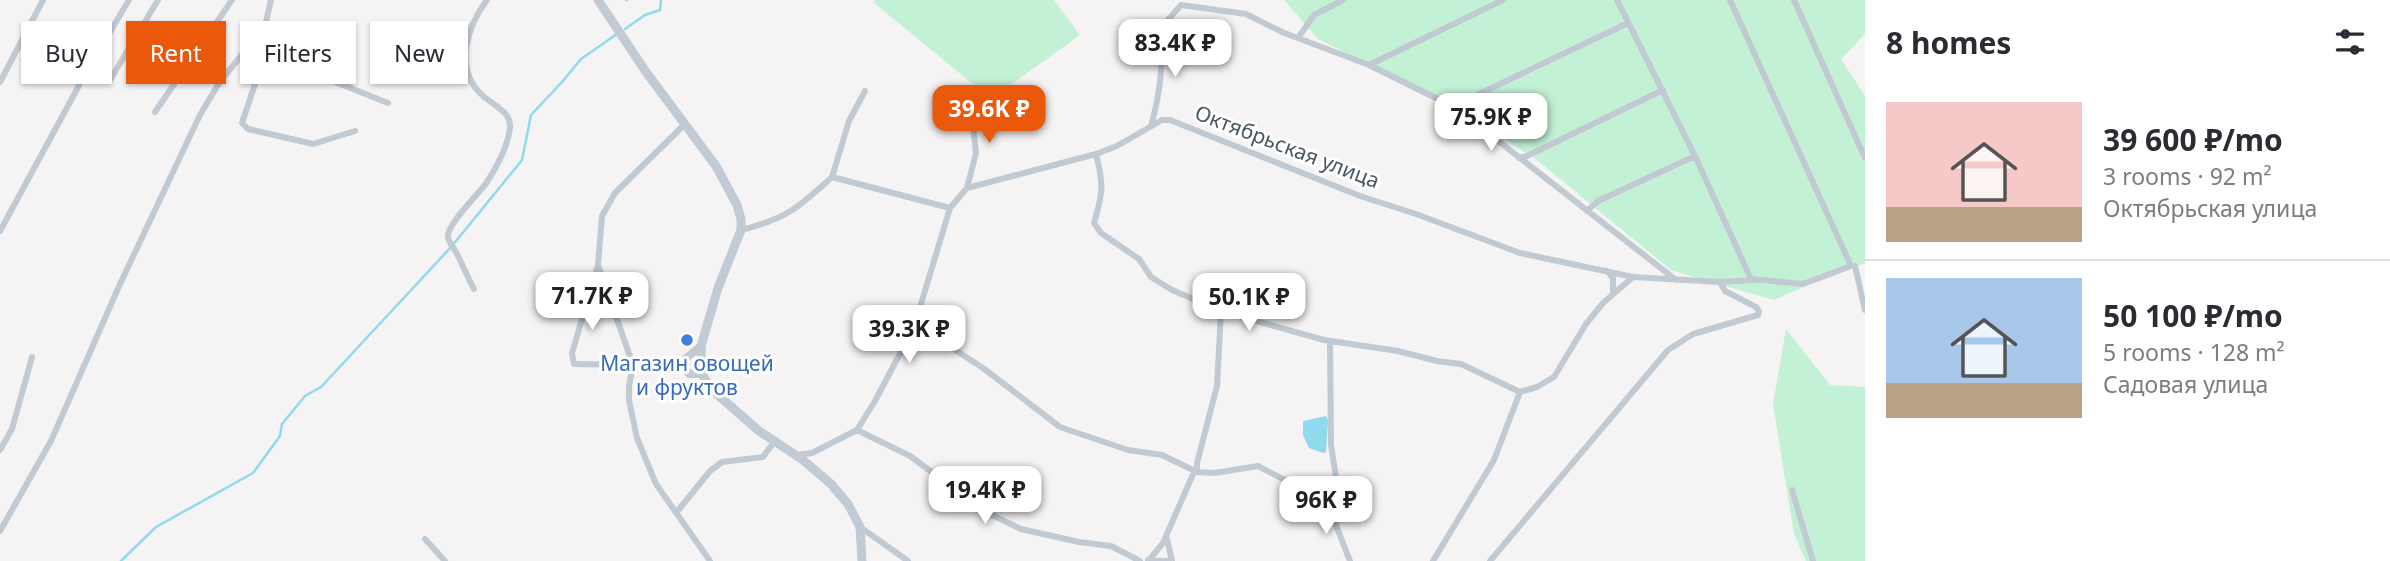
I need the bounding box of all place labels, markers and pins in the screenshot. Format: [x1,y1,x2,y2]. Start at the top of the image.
pin: 83.4K ₽ [1110,20,1240,79]
pin: 39.6K ₽ [924,86,1054,145]
pin: 75.9K ₽ [1426,94,1556,153]
pin: 71.7K ₽ [527,272,657,332]
pin: 50.1K ₽ [1184,274,1314,333]
pin: 39.3K ₽ [844,306,974,365]
marker: Магазин овощей и фруктов [679,332,695,348]
place label: Магазин овощей и фруктов [600,349,774,401]
pin: 19.4K ₽ [920,466,1050,526]
pin: 96K ₽ [1277,476,1375,536]

